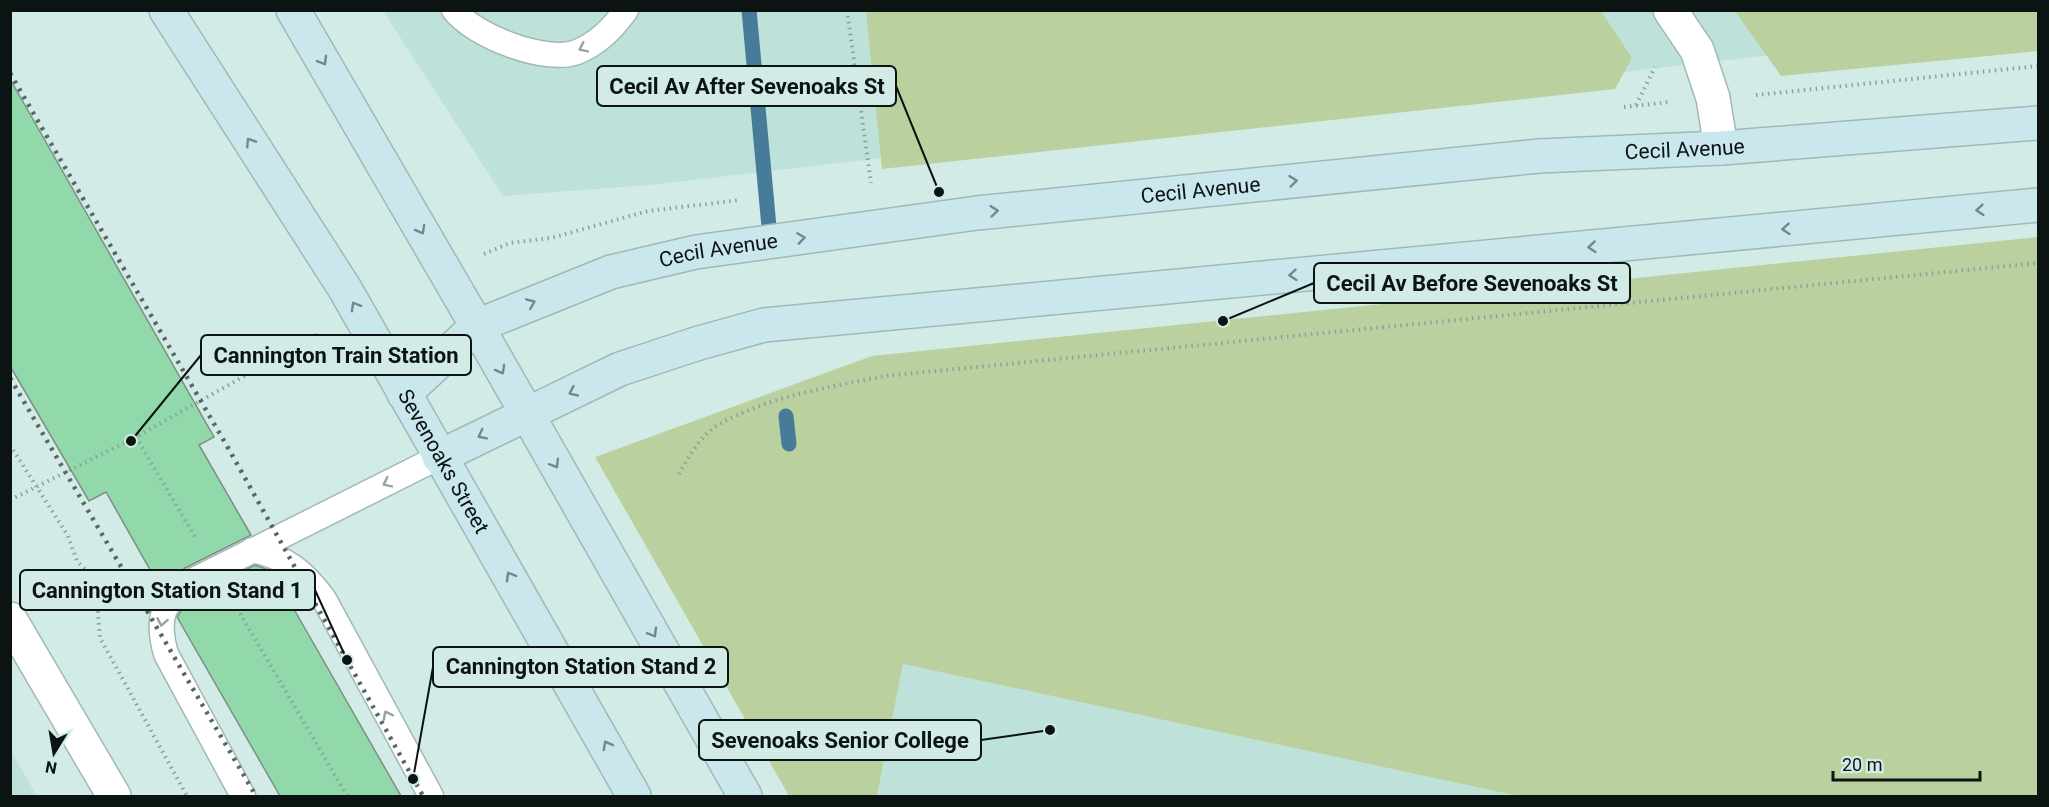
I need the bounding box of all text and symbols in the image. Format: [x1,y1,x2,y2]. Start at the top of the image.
one-way arrow [578,41,589,53]
one-way arrow [315,55,327,65]
callout: Cecil Av After Sevenoaks St [597,66,896,106]
text: Cecil Av After Sevenoaks St [609,74,885,99]
street label: Cecil Avenue [1624,134,1746,164]
one-way arrow [246,138,257,149]
street label: Cecil Avenue [1140,172,1261,208]
one-way arrow [1288,175,1297,188]
one-way arrow [1976,203,1985,216]
one-way arrow [990,205,999,218]
one-way arrow [1782,222,1791,235]
one-way arrow [413,224,425,234]
street label: Cecil Avenue [657,229,779,272]
one-way arrow [796,232,806,244]
one-way arrow [1587,240,1597,253]
callout: Cecil Av Before Sevenoaks St [1314,263,1630,303]
one-way arrow [1289,268,1298,281]
text: Cecil Av Before Sevenoaks St [1326,271,1618,296]
one-way arrow [525,298,536,310]
one-way arrow [350,302,362,312]
callout: Cannington Train Station [201,335,471,375]
text: Cannington Train Station [213,343,459,368]
one-way arrow [494,364,505,374]
one-way arrow [568,384,579,396]
street label: Sevenoaks Street [393,385,494,538]
one-way arrow [478,428,489,440]
one-way arrow [548,458,559,468]
one-way arrow [382,475,393,487]
callout: Cannington Station Stand 1 [20,570,315,610]
one-way arrow [505,572,517,582]
text: Cannington Station Stand 1 [32,578,302,603]
one-way arrow [156,617,169,627]
one-way arrow [646,627,657,637]
callout: Cannington Station Stand 2 [433,647,728,687]
text: Cannington Station Stand 2 [446,654,716,679]
one-way arrow [383,710,394,721]
callout: Sevenoaks Senior College [699,720,981,760]
north arrow [24,723,84,783]
text: Sevenoaks Senior College [711,728,969,753]
one-way arrow [603,741,614,751]
scale bar [1833,744,1980,782]
text: 20 m [1842,754,1882,775]
text: N [44,757,59,778]

